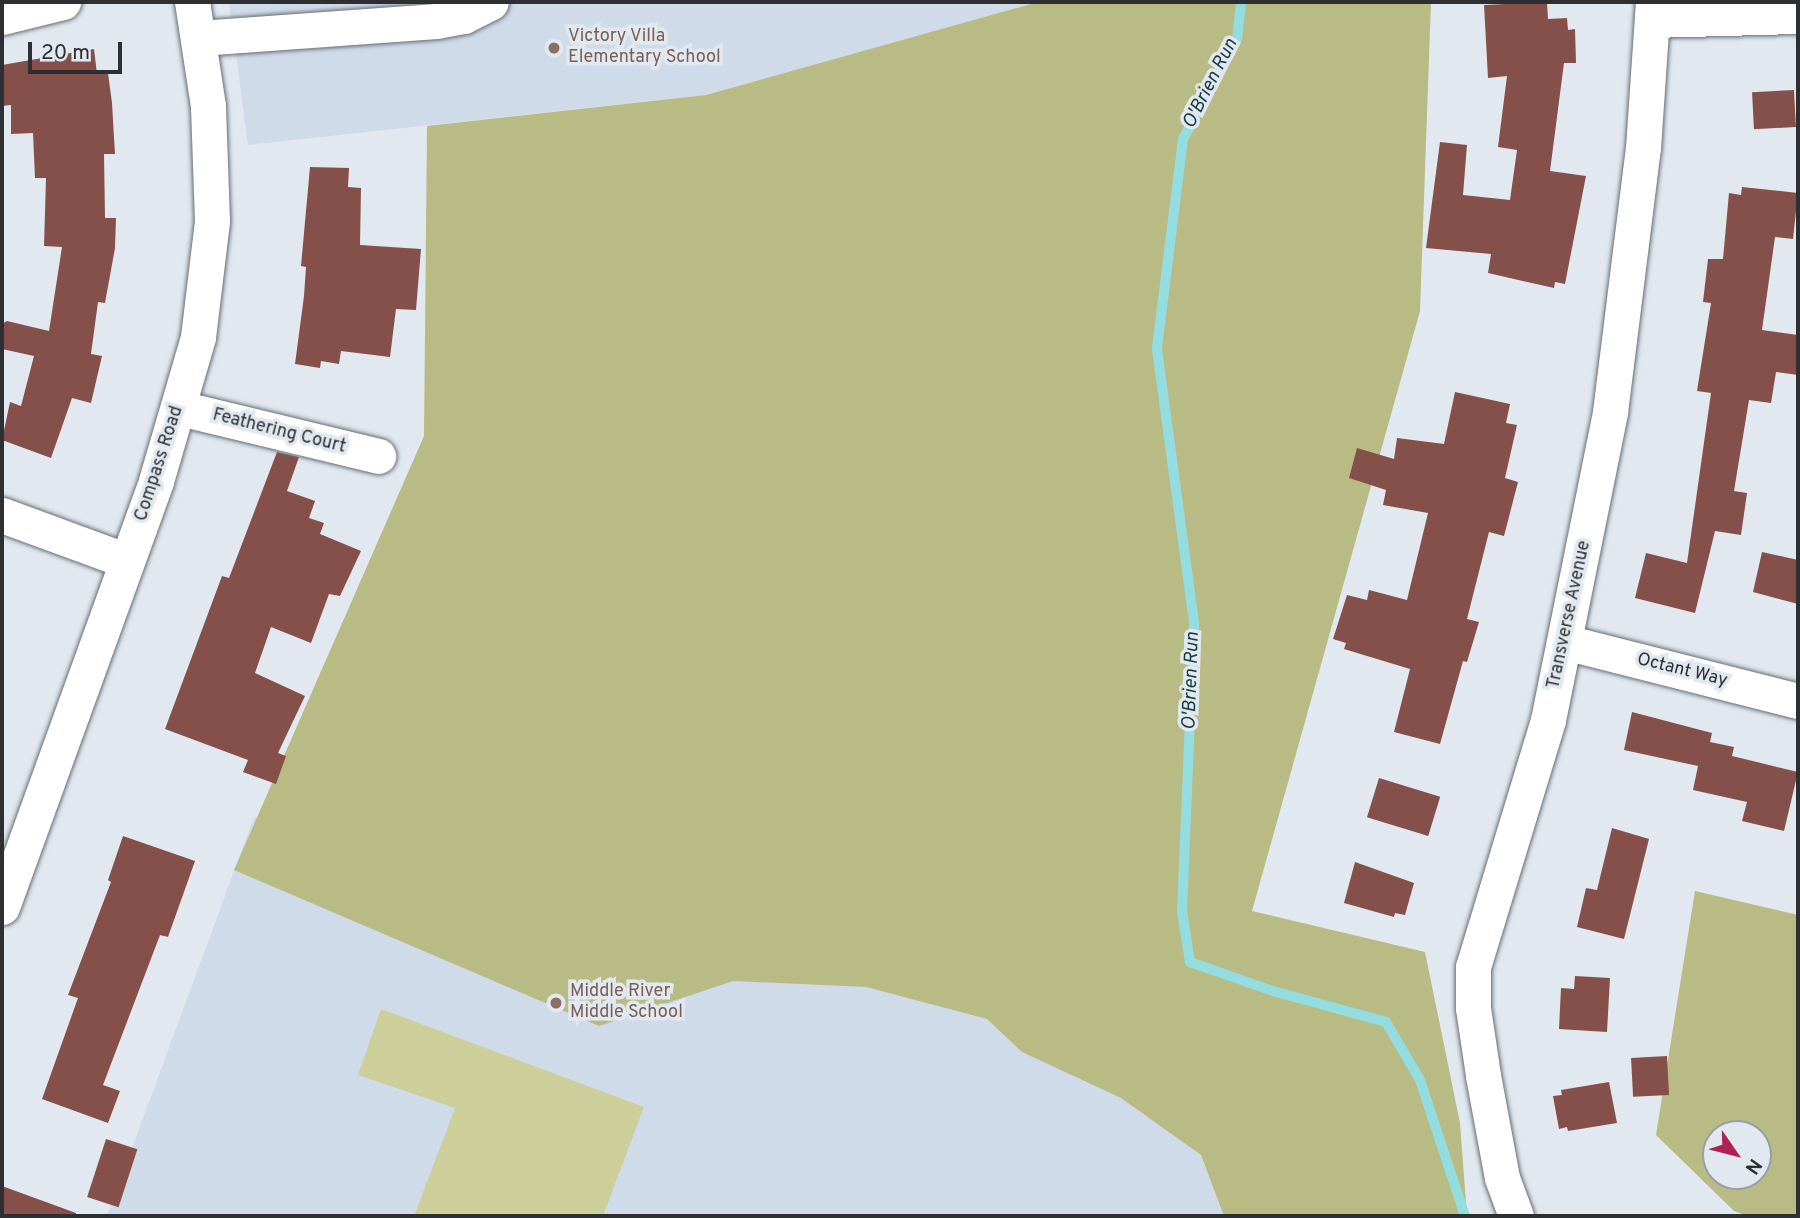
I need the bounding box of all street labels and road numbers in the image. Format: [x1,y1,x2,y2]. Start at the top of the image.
street label: Compass Road [131,404,189,524]
street label: Feathering Court [210,405,348,459]
street label: Transverse Avenue [1544,539,1596,691]
street label: Octant Way [1634,649,1730,693]

